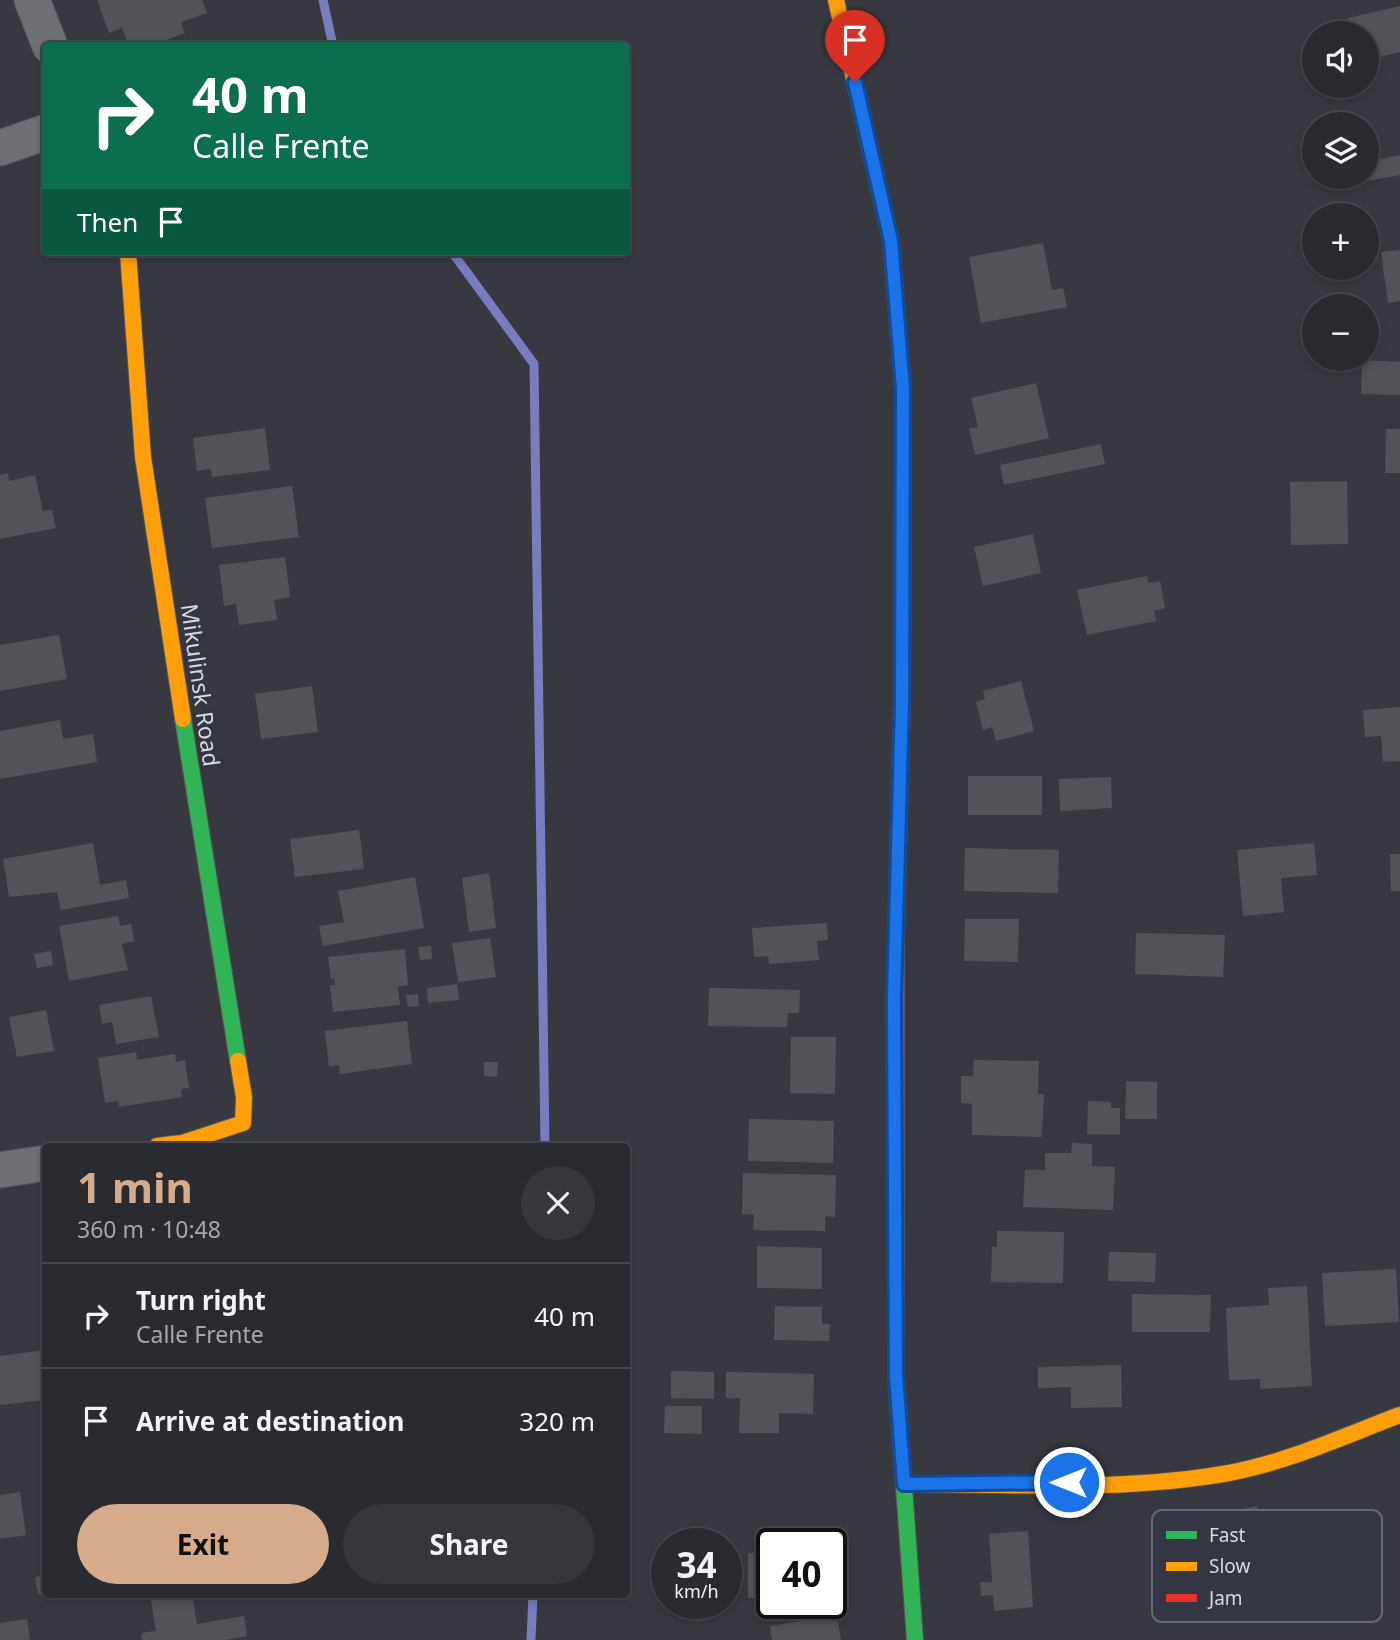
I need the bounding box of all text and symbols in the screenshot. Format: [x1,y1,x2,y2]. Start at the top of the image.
pin [825,10,885,82]
icon: arrive [836,21,874,59]
map controls [1302,21,1379,371]
button: sound [1302,21,1379,98]
text: 40 m [192,61,309,127]
icon: right [77,70,168,161]
button: layers [1302,112,1379,189]
text: Calle Frente [192,124,370,167]
icon: arrive [152,203,190,241]
button: + [1302,203,1379,280]
text: Then [77,204,138,240]
button: − [1302,294,1379,371]
street label: Mikulinsk Road [174,602,228,768]
text: 1 min [77,1158,193,1215]
button: close [521,1166,595,1240]
text: 360 m · 10:48 [77,1213,221,1245]
text: Turn right [136,1282,266,1318]
icon: right [77,1297,115,1335]
text: 40 m [534,1298,595,1334]
text: Calle Frente [136,1318,264,1350]
icon: arrive [77,1402,115,1440]
text: Arrive at destination [136,1403,405,1439]
text: 320 m [519,1403,595,1439]
position arrow [1032,1445,1106,1519]
button: Exit [77,1504,329,1584]
button: Share [343,1504,595,1584]
legend [1152,1510,1382,1622]
text: Fast [1209,1522,1246,1548]
speed limit sign: 40 [756,1528,847,1619]
text: 34 [676,1541,717,1588]
text: Slow [1209,1553,1250,1579]
text: km/h [674,1579,719,1603]
text: Jam [1207,1585,1243,1611]

